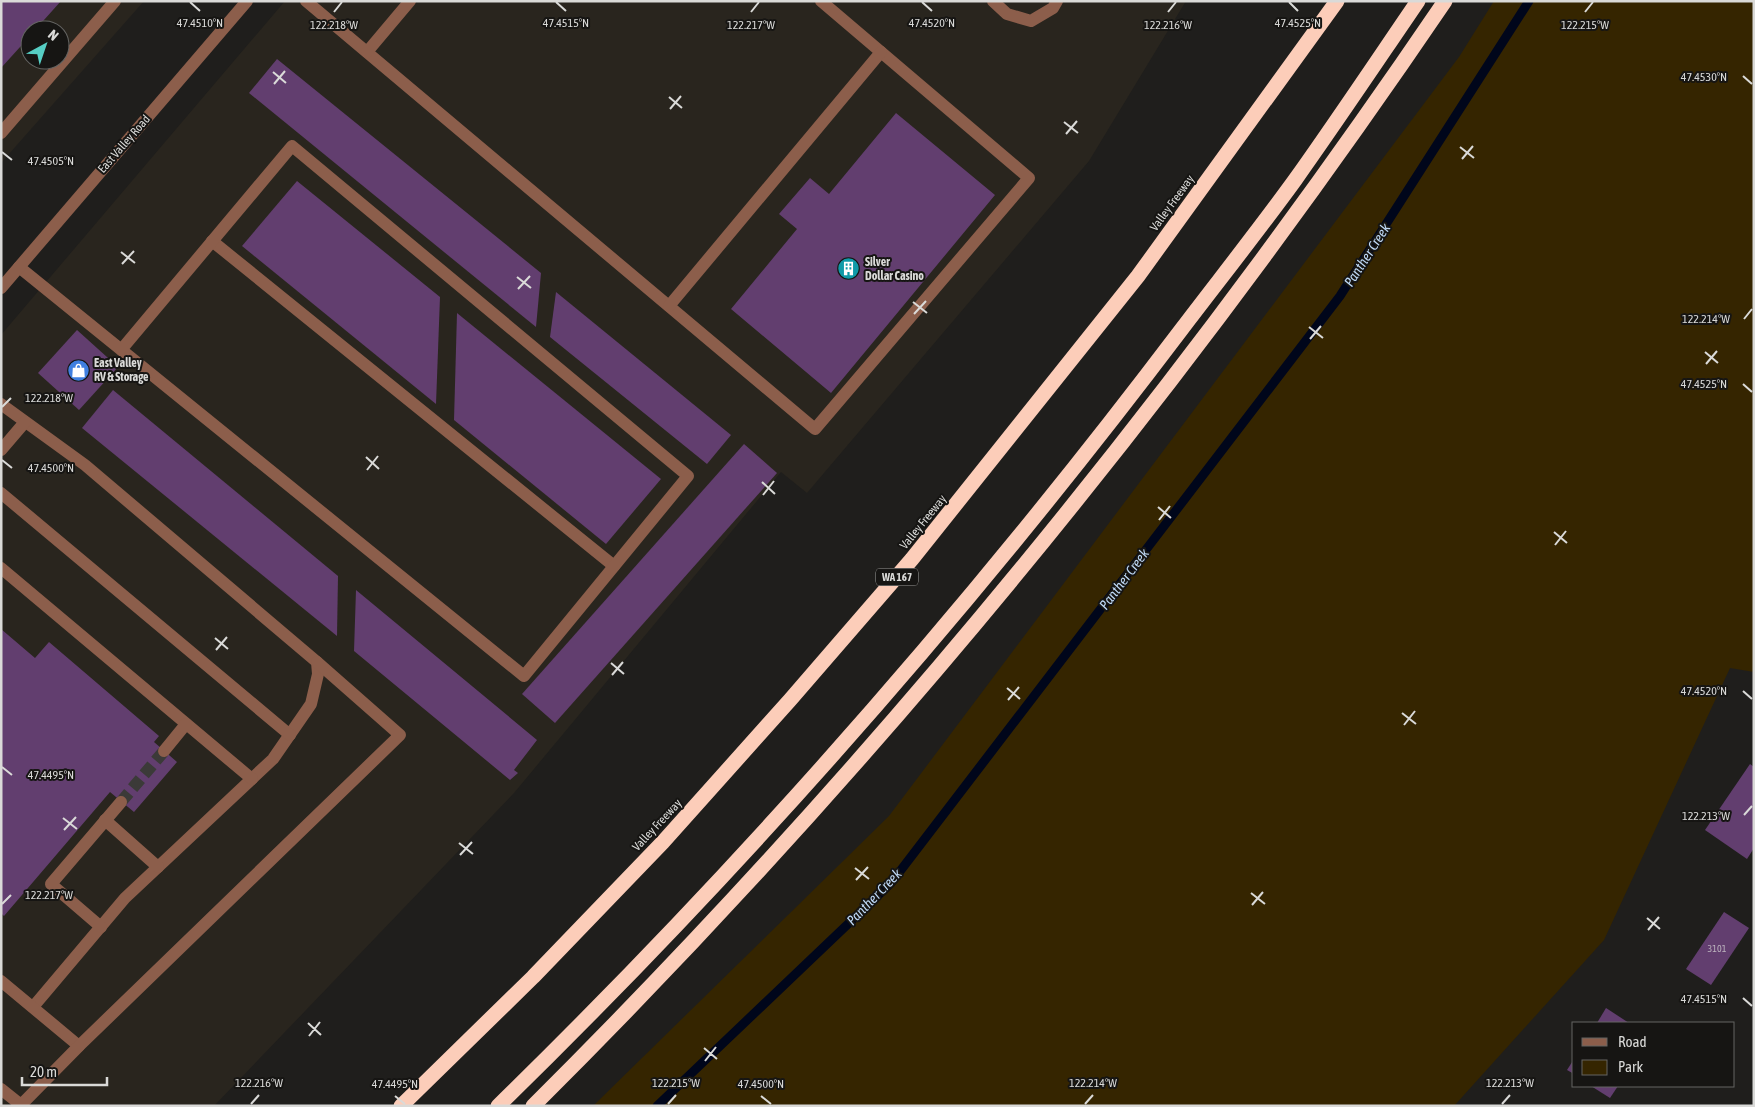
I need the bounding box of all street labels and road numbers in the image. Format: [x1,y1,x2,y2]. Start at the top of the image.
street label: East Valley Road [95,112,153,176]
street label: Valley Freeway [1147,172,1197,234]
street label: Valley Freeway [897,492,949,552]
road number: WA 167 [876,568,918,586]
street label: Valley Freeway [629,796,685,854]

